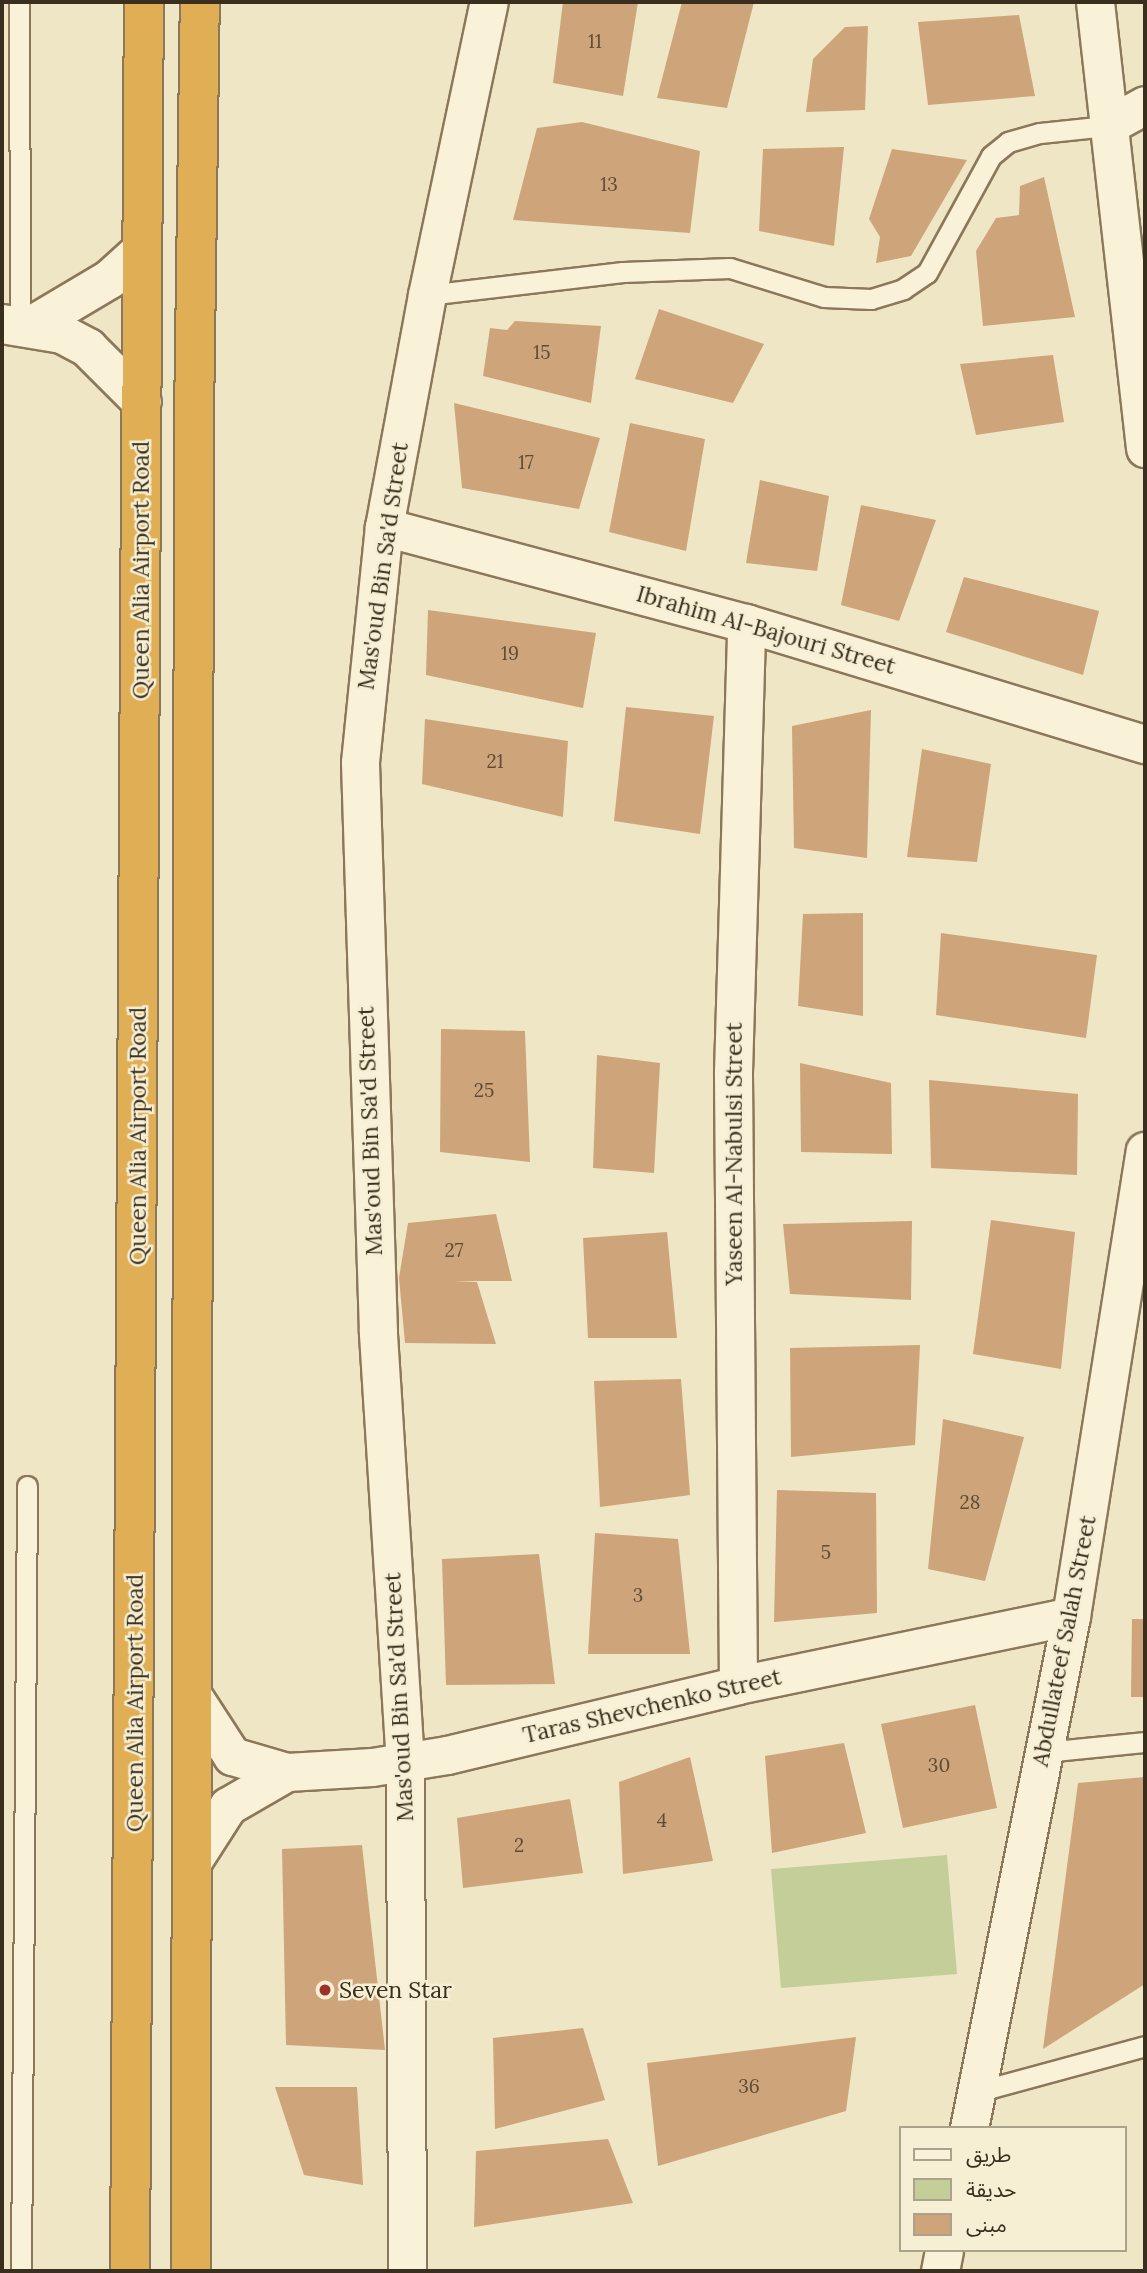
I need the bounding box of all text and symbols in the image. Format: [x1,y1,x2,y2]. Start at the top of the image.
house number: 11 [588,31,602,53]
house number: 13 [600,174,618,196]
house number: 15 [533,342,551,364]
street label: Mas'oud Bin Sa'd Street [352,440,414,692]
street label: Queen Alia Airport Road [127,441,155,699]
house number: 17 [518,452,534,474]
street label: Ibrahim Al-Bajouri Street [633,580,899,680]
house number: 19 [501,643,519,665]
house number: 21 [486,751,504,773]
street label: Mas'oud Bin Sa'd Street [352,1006,388,1256]
street label: Queen Alia Airport Road [124,1007,152,1265]
street label: Yaseen Al-Nabulsi Street [720,1022,748,1286]
house number: 25 [474,1080,494,1102]
house number: 27 [445,1240,463,1262]
house number: 28 [960,1492,980,1514]
street label: Abdullateef Salah Street [1026,1513,1102,1769]
house number: 5 [821,1542,831,1564]
street label: Mas'oud Bin Sa'd Street [379,1572,419,1822]
street label: Queen Alia Airport Road [121,1574,149,1832]
house number: 3 [633,1585,643,1607]
street label: Taras Shevchenko Street [520,1663,784,1749]
house number: 30 [928,1755,950,1777]
house number: 4 [657,1810,667,1832]
house number: 2 [514,1835,524,1857]
place label: Seven Star [339,1976,452,2004]
marker: Seven Star [317,1982,333,1998]
house number: 36 [738,2076,760,2098]
legend [898,2126,1126,2252]
text: طريق [966,2141,1011,2168]
text: حديقة [966,2176,1016,2203]
text: مبنى [966,2211,1007,2238]

